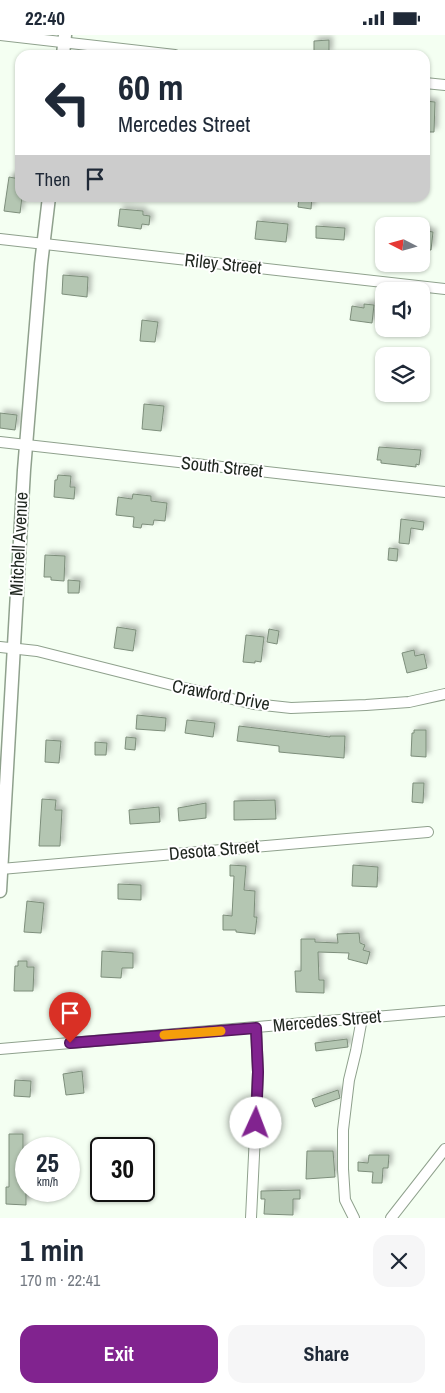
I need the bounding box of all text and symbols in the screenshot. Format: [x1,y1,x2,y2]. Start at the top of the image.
text: 22:40 [25,5,65,31]
text: 60 m [118,64,183,111]
icon: left [35,70,100,135]
text: Mercedes Street [118,109,250,139]
icon: arrive [81,165,109,193]
text: Then [35,166,71,192]
north arrow [375,217,430,273]
map controls [375,217,430,402]
street label: Riley Street [183,247,263,280]
button: sound [375,282,430,337]
button: layers [375,347,430,402]
street label: South Street [180,450,264,483]
street label: Mitchell Avenue [3,491,34,597]
street label: Crawford Drive [170,673,272,716]
street label: Desota Street [168,833,260,866]
pin [49,992,91,1043]
icon: arrive [56,999,84,1027]
street label: Mercedes Street [272,1003,382,1038]
position arrow [229,1096,281,1148]
speed limit sign: 30 [90,1137,155,1202]
text: 25 [36,1146,59,1180]
text: km/h [37,1174,58,1190]
text: 1 min [20,1230,84,1270]
button: close [373,1235,425,1287]
text: 170 m · 22:41 [20,1269,100,1291]
button: Exit [20,1325,218,1383]
button: Share [228,1325,425,1383]

